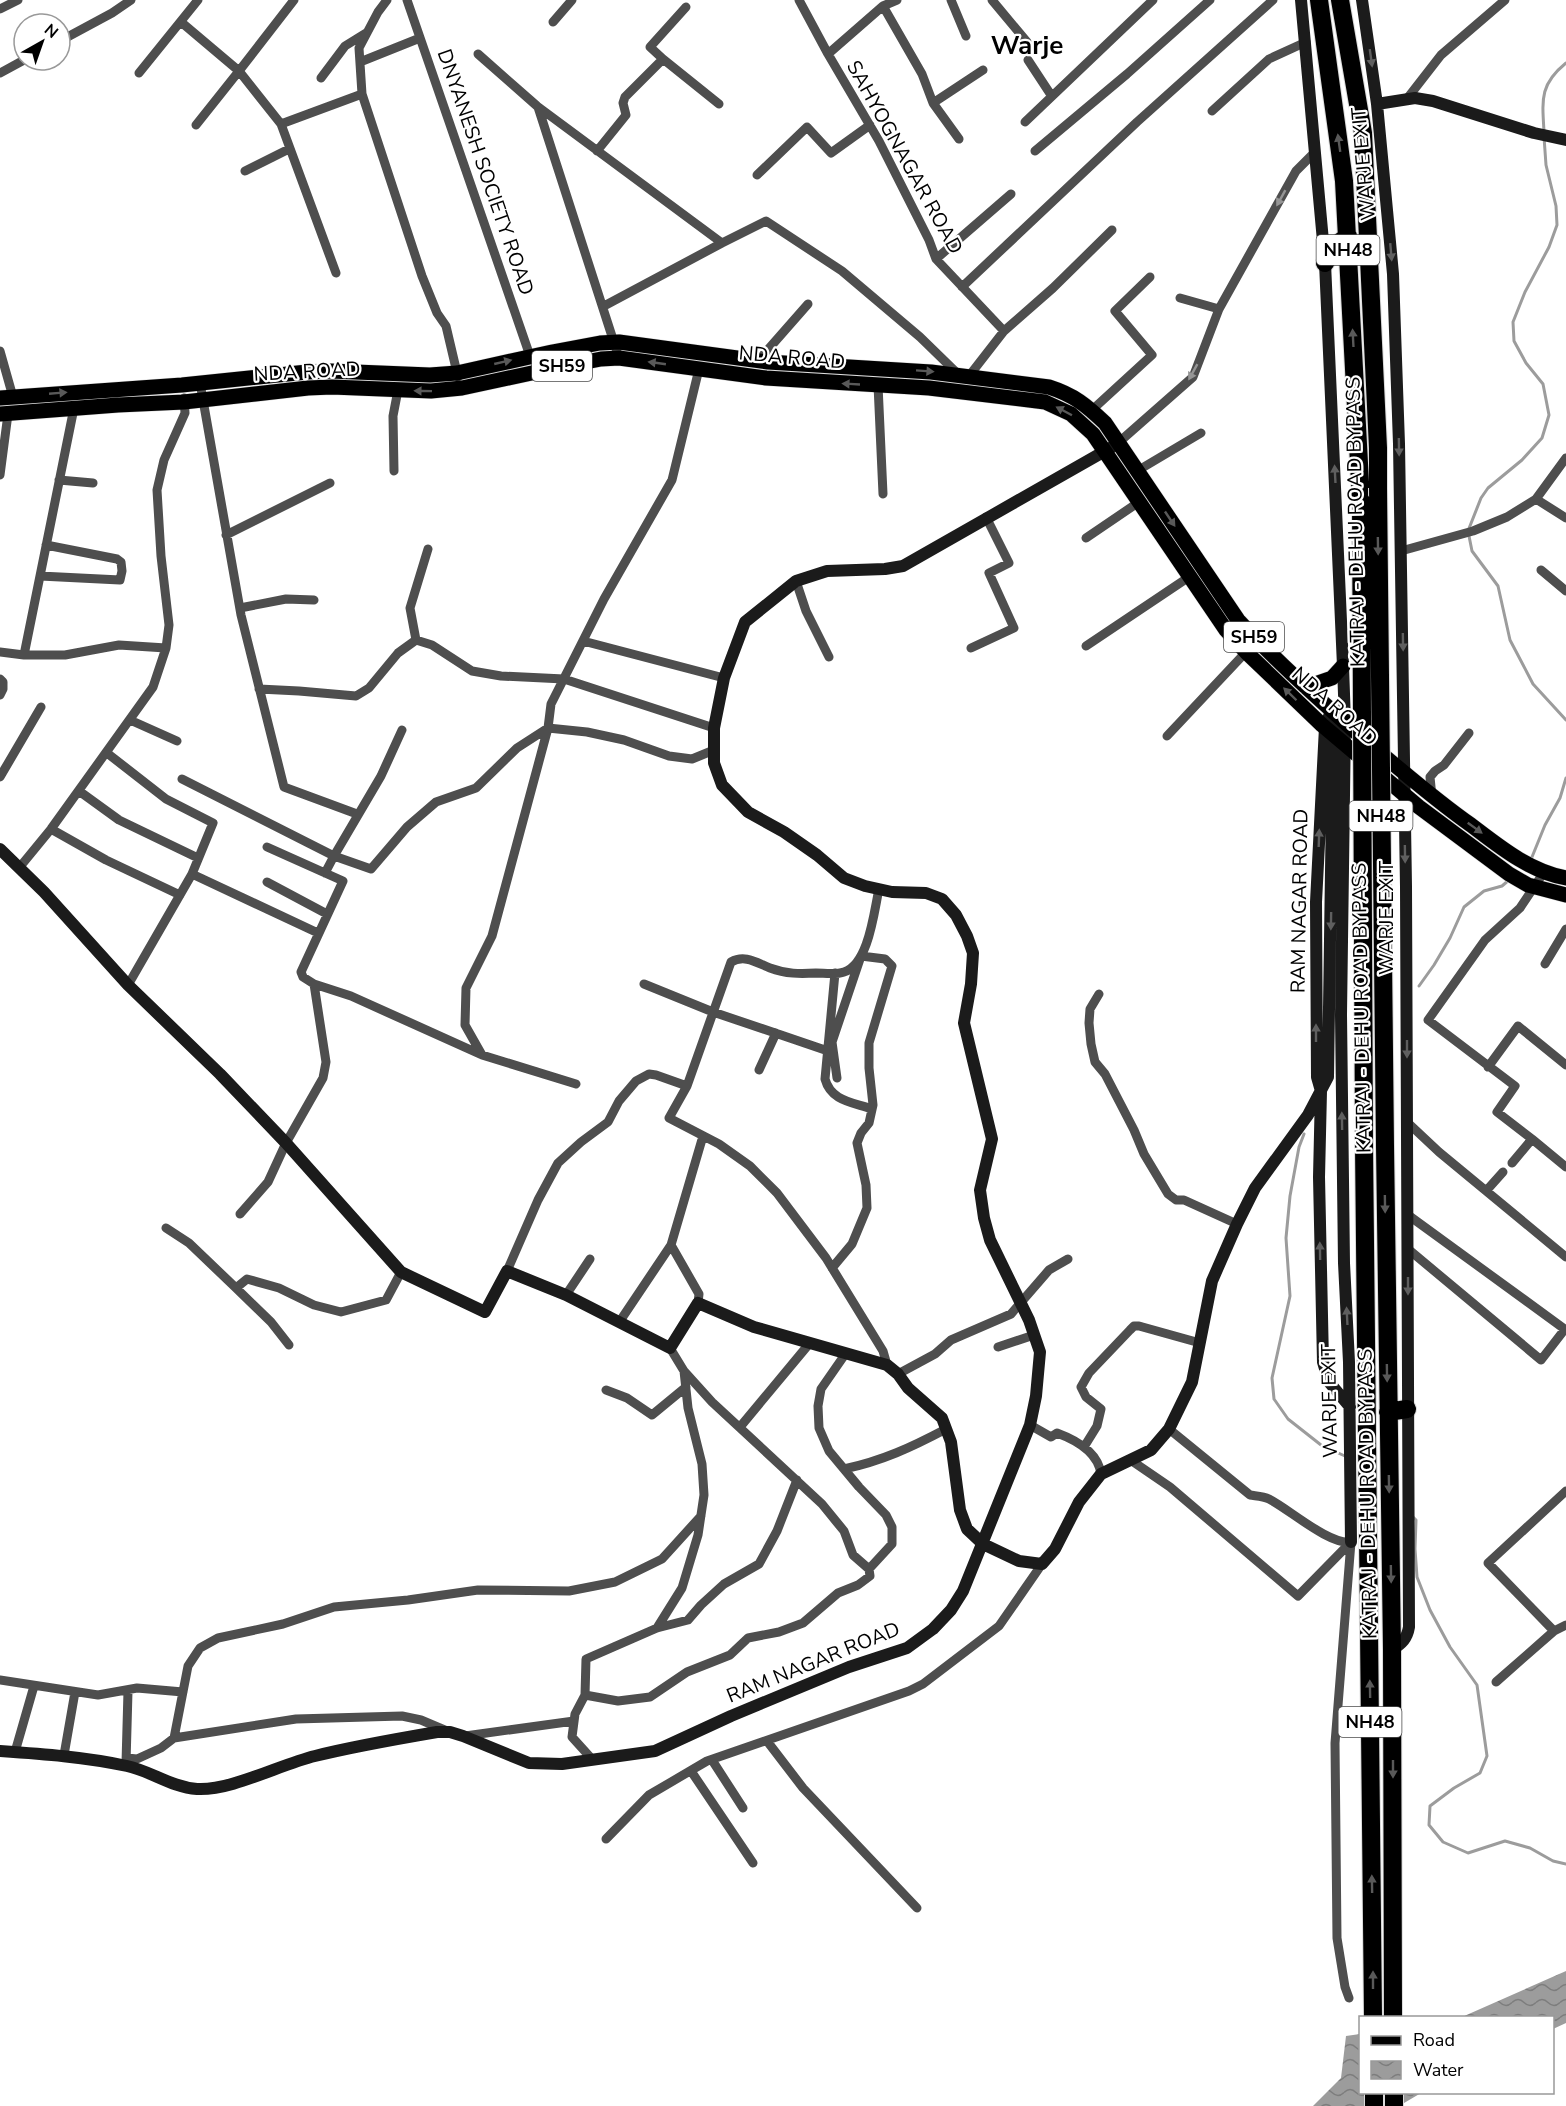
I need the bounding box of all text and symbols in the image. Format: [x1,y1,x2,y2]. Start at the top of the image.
north arrow [12,12,72,72]
text: N [39,19,63,44]
district label: Warje [991,28,1063,63]
street label: DNYANESH SOCIETY ROAD [431,46,540,299]
one-way arrow [1367,48,1376,67]
street label: SAHYOGNAGAR ROAD [840,56,969,259]
street label: WARJE EXIT [1345,106,1382,222]
one-way arrow [1334,134,1343,153]
one-way arrow [1276,190,1286,207]
road number: NH48 [1316,235,1380,265]
one-way arrow [1386,242,1396,261]
one-way arrow [1349,328,1358,347]
street label: NDA ROAD [738,339,846,376]
road number: SH59 [532,351,592,381]
street label: NDA ROAD [253,355,361,388]
one-way arrow [494,357,513,366]
one-way arrow [647,358,666,367]
one-way arrow [1188,364,1198,381]
one-way arrow [916,367,935,376]
street label: KATRAJ - DEHU ROAD BYPASS [1339,377,1372,667]
one-way arrow [841,379,860,388]
one-way arrow [414,386,433,395]
one-way arrow [49,389,68,398]
one-way arrow [1055,406,1072,416]
one-way arrow [1394,437,1404,456]
one-way arrow [1330,465,1339,484]
one-way arrow [1164,511,1176,527]
one-way arrow [1374,537,1383,556]
road number: SH59 [1224,622,1284,652]
one-way arrow [1398,632,1408,651]
street label: NDA ROAD [1286,661,1383,752]
one-way arrow [1283,688,1297,702]
road number: NH48 [1350,801,1412,831]
street label: RAM NAGAR ROAD [1284,809,1315,993]
one-way arrow [1466,822,1482,834]
one-way arrow [1314,829,1323,848]
one-way arrow [1401,844,1410,863]
street label: WARJE EXIT [1373,861,1400,975]
street label: KATRAJ - DEHU ROAD BYPASS [1345,863,1378,1153]
one-way arrow [1326,911,1336,930]
one-way arrow [1312,1024,1321,1043]
one-way arrow [1402,1039,1412,1058]
one-way arrow [1337,1112,1347,1131]
one-way arrow [1381,1194,1390,1213]
one-way arrow [1315,1242,1324,1261]
one-way arrow [1403,1276,1413,1295]
one-way arrow [1342,1306,1351,1325]
street label: WARJE EXIT [1315,1344,1344,1458]
street label: KATRAJ - DEHU ROAD BYPASS [1351,1349,1384,1639]
one-way arrow [1383,1364,1392,1383]
one-way arrow [1384,1475,1394,1494]
one-way arrow [1386,1565,1396,1584]
street label: RAM NAGAR ROAD [723,1615,904,1710]
one-way arrow [1365,1680,1375,1699]
road number: NH48 [1338,1707,1402,1737]
one-way arrow [1388,1760,1398,1779]
one-way arrow [1367,1875,1377,1894]
one-way arrow [1368,1971,1378,1990]
legend [1359,2016,1554,2094]
text: Road [1413,2028,1455,2052]
text: Water [1413,2058,1464,2082]

